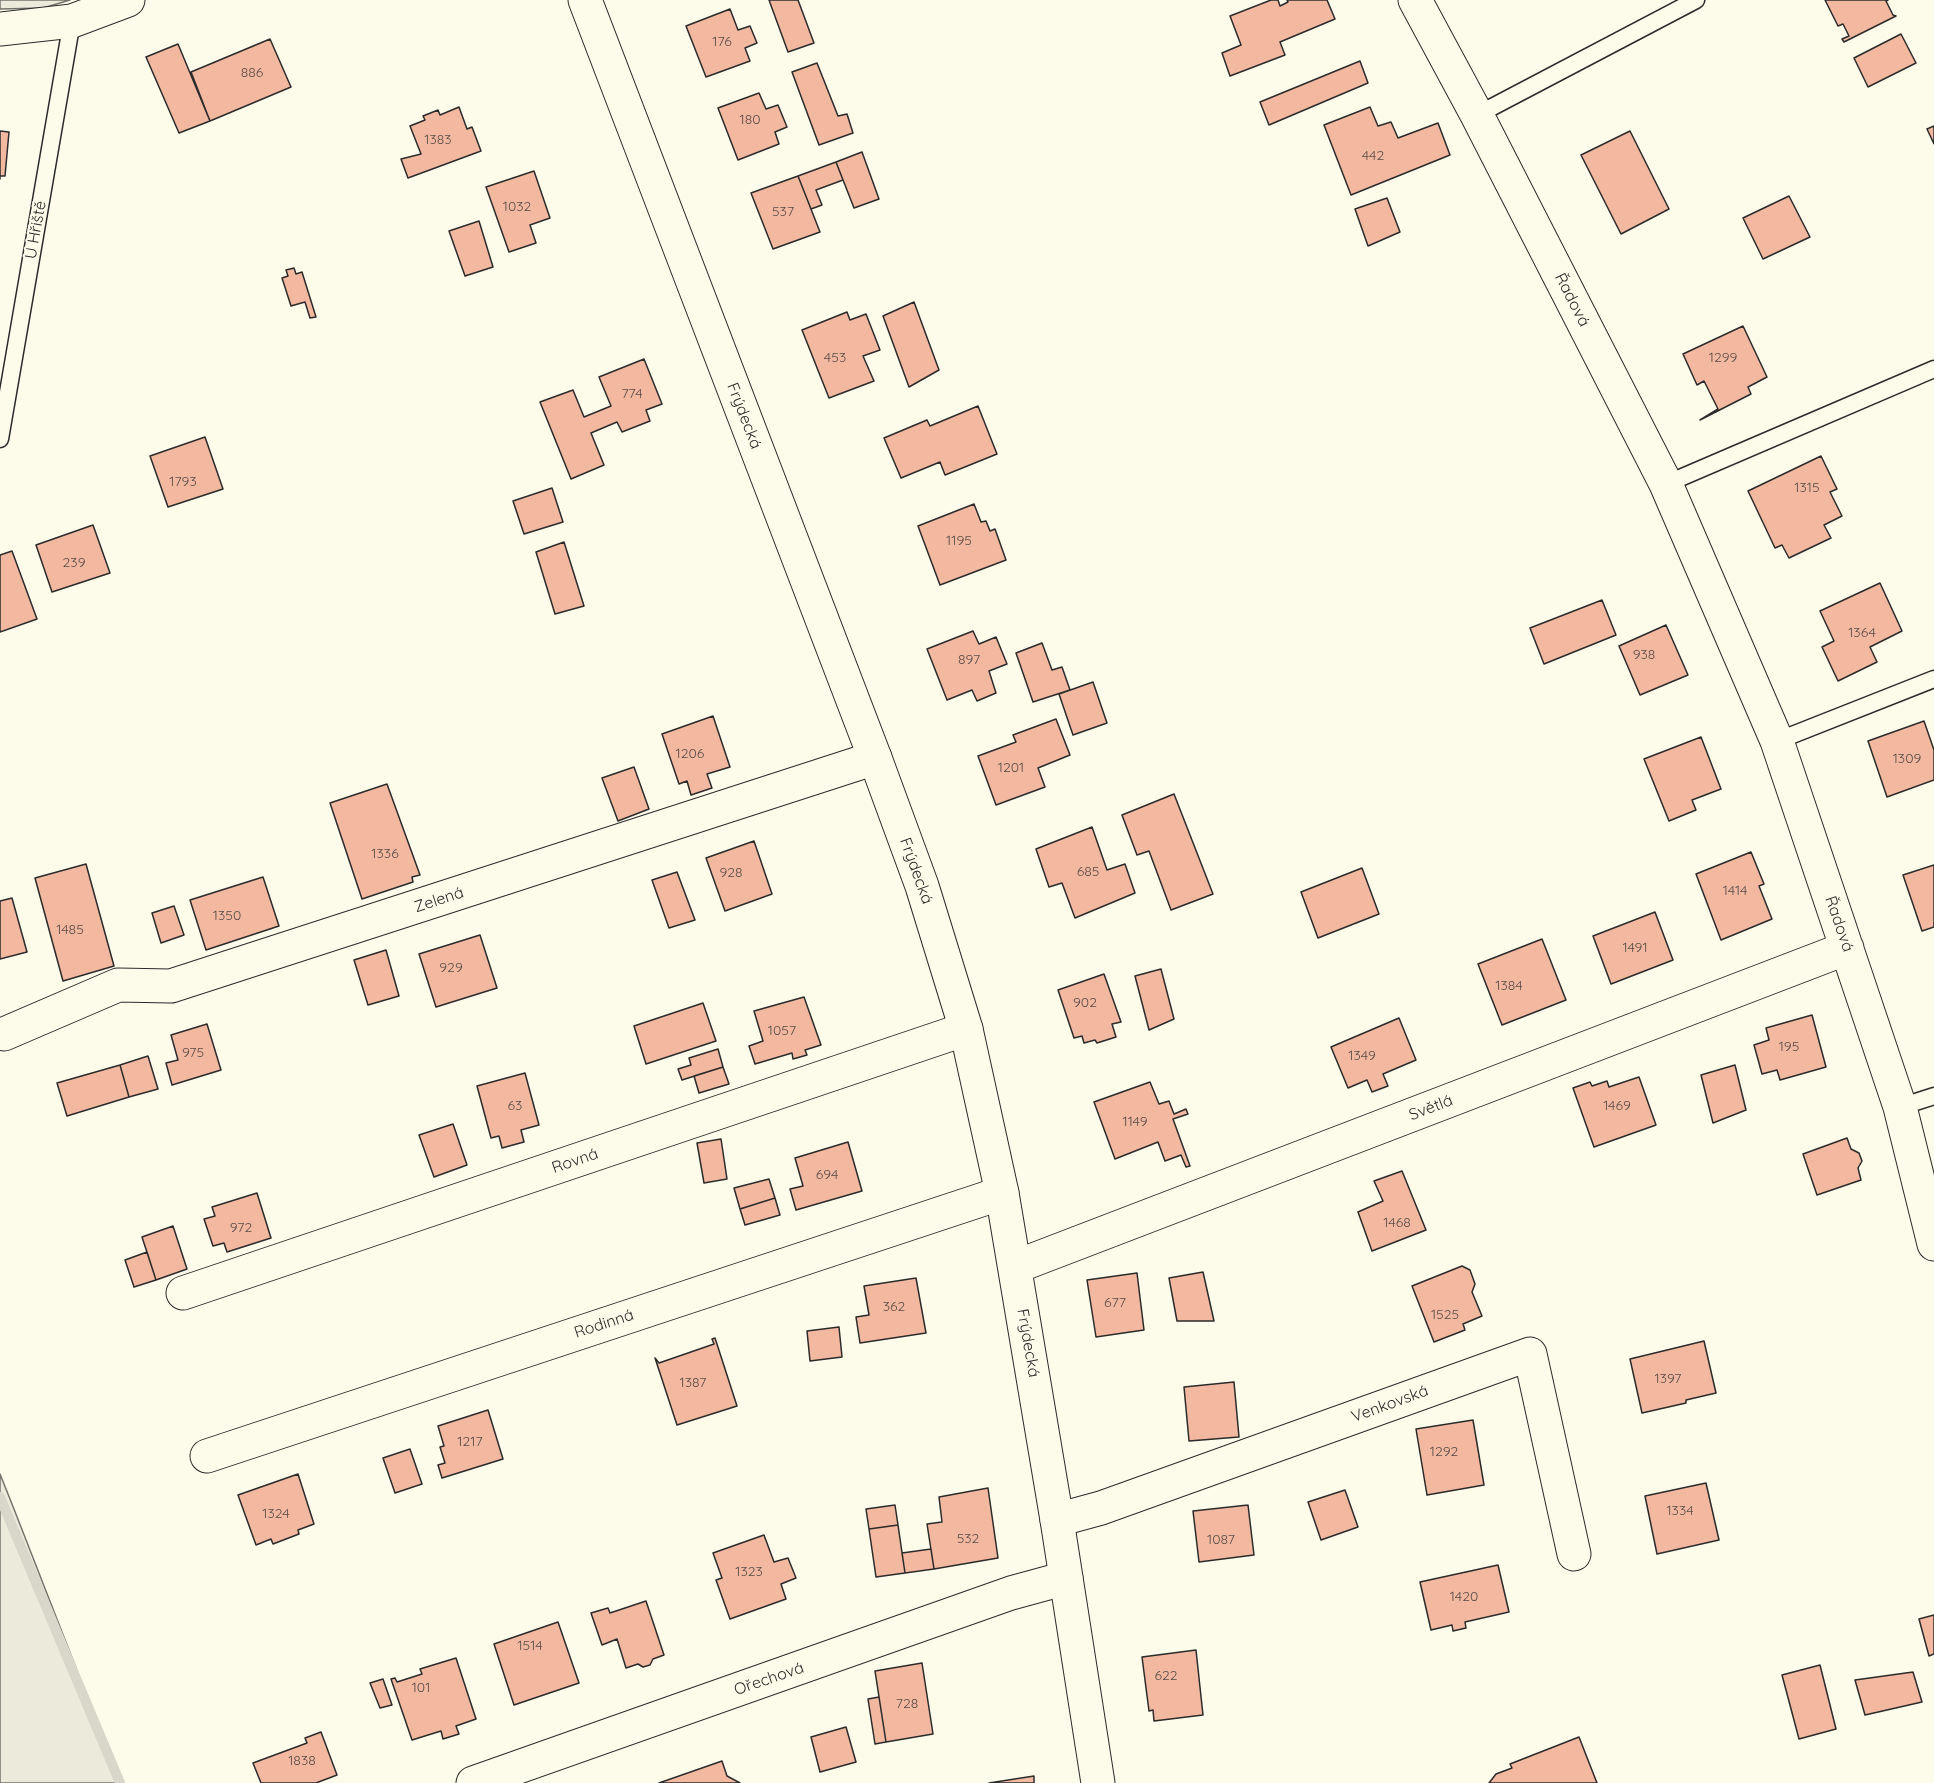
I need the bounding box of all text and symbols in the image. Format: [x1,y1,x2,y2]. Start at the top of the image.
house number: 176 [712,34,732,50]
house number: 886 [241,65,263,81]
house number: 180 [739,112,761,128]
house number: 1383 [424,132,452,148]
house number: 442 [1362,148,1384,164]
street label: U Hřiště [21,199,51,261]
house number: 1032 [503,199,531,215]
house number: 537 [772,204,794,220]
street label: Řadová [1550,270,1594,330]
house number: 453 [824,350,846,366]
house number: 1299 [1709,350,1737,366]
street label: Frýdecká [723,380,765,452]
house number: 774 [621,386,643,402]
house number: 1793 [169,474,197,490]
house number: 1315 [1794,480,1820,496]
house number: 1195 [946,533,972,549]
house number: 239 [63,555,85,571]
house number: 1364 [1848,625,1876,641]
house number: 938 [1633,647,1655,663]
house number: 897 [958,652,980,668]
house number: 1206 [676,746,704,762]
house number: 1309 [1893,751,1921,767]
house number: 1201 [998,760,1024,776]
street label: Frýdecká [895,835,937,907]
house number: 1336 [371,846,399,862]
house number: 685 [1077,864,1099,880]
house number: 928 [719,865,743,881]
street label: Zelená [412,883,466,917]
house number: 1414 [1723,883,1747,899]
street label: Řadová [1821,894,1857,954]
house number: 1350 [213,908,241,924]
house number: 1485 [56,922,84,938]
house number: 1491 [1622,940,1648,956]
house number: 929 [439,960,463,976]
house number: 1384 [1495,978,1523,994]
house number: 902 [1073,995,1097,1011]
house number: 1057 [768,1023,796,1039]
house number: 195 [1779,1039,1799,1055]
house number: 975 [182,1045,204,1061]
house number: 1349 [1348,1048,1376,1064]
street label: Světlá [1406,1091,1456,1125]
house number: 63 [508,1098,522,1114]
house number: 1469 [1603,1098,1631,1114]
house number: 1149 [1122,1114,1148,1130]
street label: Rovná [549,1144,601,1178]
house number: 694 [816,1167,838,1183]
house number: 1468 [1383,1215,1411,1231]
house number: 972 [230,1220,252,1236]
house number: 677 [1104,1295,1126,1311]
house number: 362 [883,1299,905,1315]
street label: Rodinná [572,1305,636,1343]
street label: Frýdecká [1013,1307,1043,1379]
house number: 1525 [1431,1307,1459,1323]
house number: 1397 [1654,1371,1682,1387]
house number: 1387 [680,1375,706,1391]
street label: Venkovská [1349,1381,1431,1427]
house number: 1217 [457,1434,483,1450]
house number: 1292 [1430,1444,1458,1460]
house number: 1334 [1666,1503,1694,1519]
house number: 1324 [262,1506,290,1522]
house number: 532 [957,1531,979,1547]
house number: 1087 [1207,1532,1235,1548]
house number: 1323 [735,1564,763,1580]
house number: 1420 [1450,1589,1478,1605]
house number: 1514 [517,1638,543,1654]
street label: Ořechová [732,1658,806,1700]
house number: 622 [1154,1668,1178,1684]
house number: 101 [412,1680,430,1696]
house number: 728 [896,1696,918,1712]
house number: 1838 [288,1753,316,1769]

